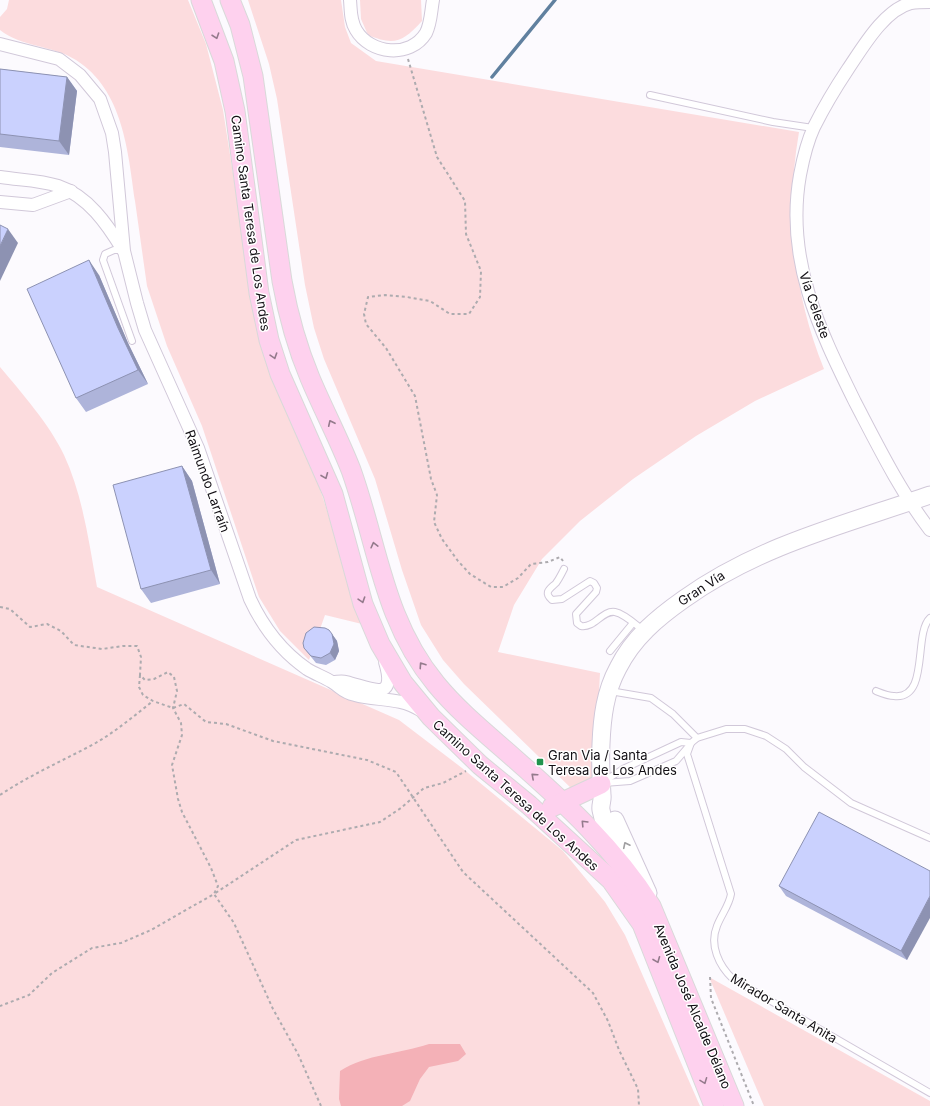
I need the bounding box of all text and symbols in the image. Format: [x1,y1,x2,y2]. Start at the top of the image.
one-way arrow [211,33,220,40]
street label: Camino Santa Teresa de Los Andes [228,114,274,332]
street label: Vía Celeste [796,270,834,340]
one-way arrow [269,353,278,360]
one-way arrow [328,420,336,427]
street label: Raimundo Larraín [182,428,234,534]
one-way arrow [321,472,329,479]
one-way arrow [370,542,379,549]
street label: Gran Vía [675,567,727,609]
one-way arrow [357,596,366,603]
one-way arrow [419,662,427,669]
street label: Camino Santa Teresa de Los Andes [430,716,602,874]
place label: Gran Via / Santa Teresa de Los Andes [548,747,677,778]
marker: Gran Via / Santa Teresa de Los Andes [535,757,545,767]
one-way arrow [531,773,539,781]
one-way arrow [581,820,589,828]
one-way arrow [623,841,631,849]
street label: Avenida José Alcalde Délano [651,921,735,1091]
one-way arrow [652,957,660,964]
street label: Mirador Santa Anita [728,970,840,1046]
one-way arrow [699,1078,707,1085]

